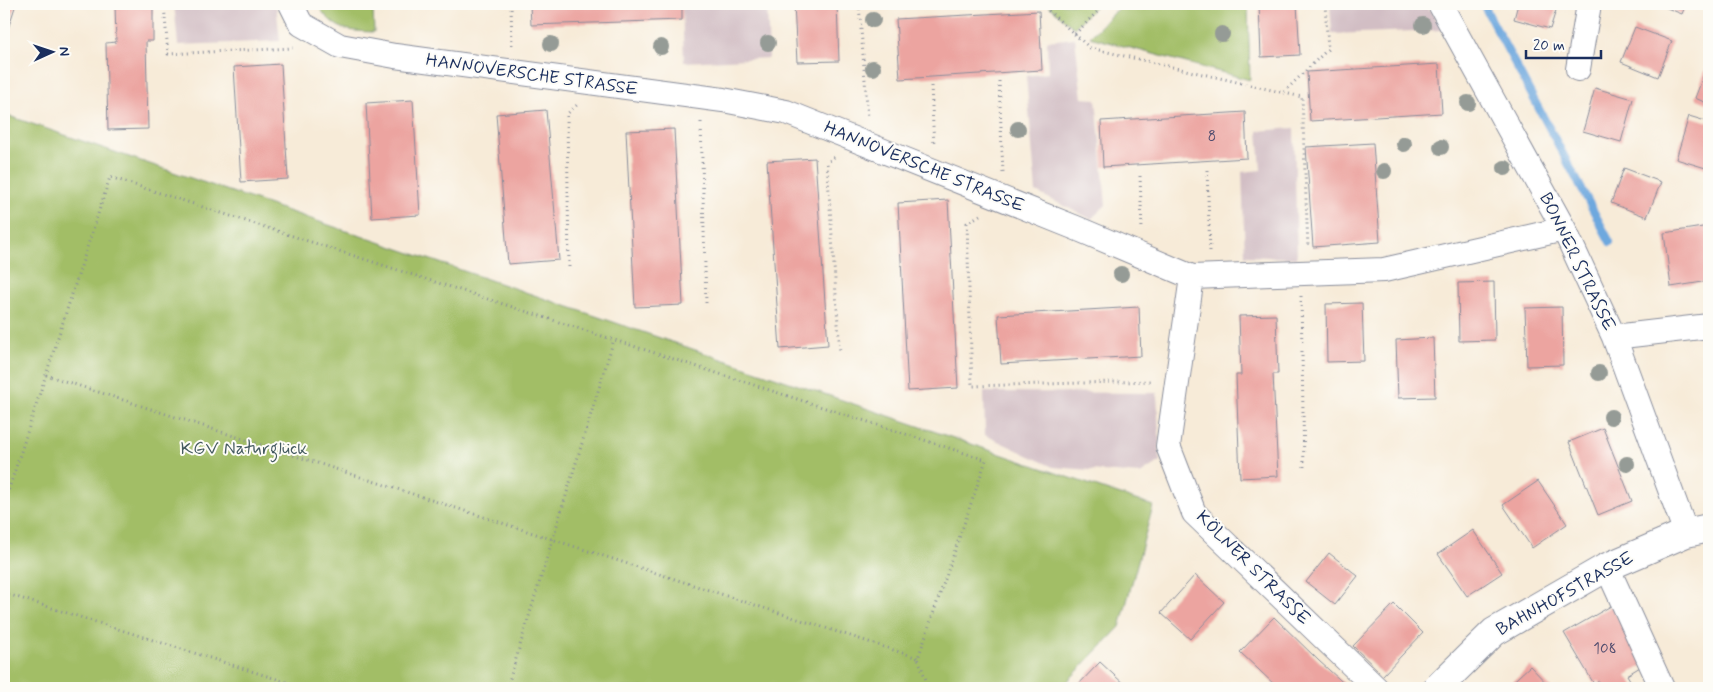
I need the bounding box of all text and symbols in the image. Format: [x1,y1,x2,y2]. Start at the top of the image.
north arrow [28,28,78,78]
scale bar [1526,28,1600,60]
text: 20 m [1533,36,1565,56]
text: N [55,46,73,57]
street label: HANNOVERSCHE STRASSE [424,48,640,102]
street label: HANNOVERSCHE STRASSE [820,116,1028,218]
house number: 8 [1208,127,1216,147]
street label: BONNER STRASSE [1533,189,1621,335]
park label: KGV Naturglück [181,437,307,463]
street label: KÖLNER STRASSE [1190,505,1316,631]
street label: BAHNHOFSTRASSE [1492,546,1638,642]
house number: 108 [1593,639,1617,659]

